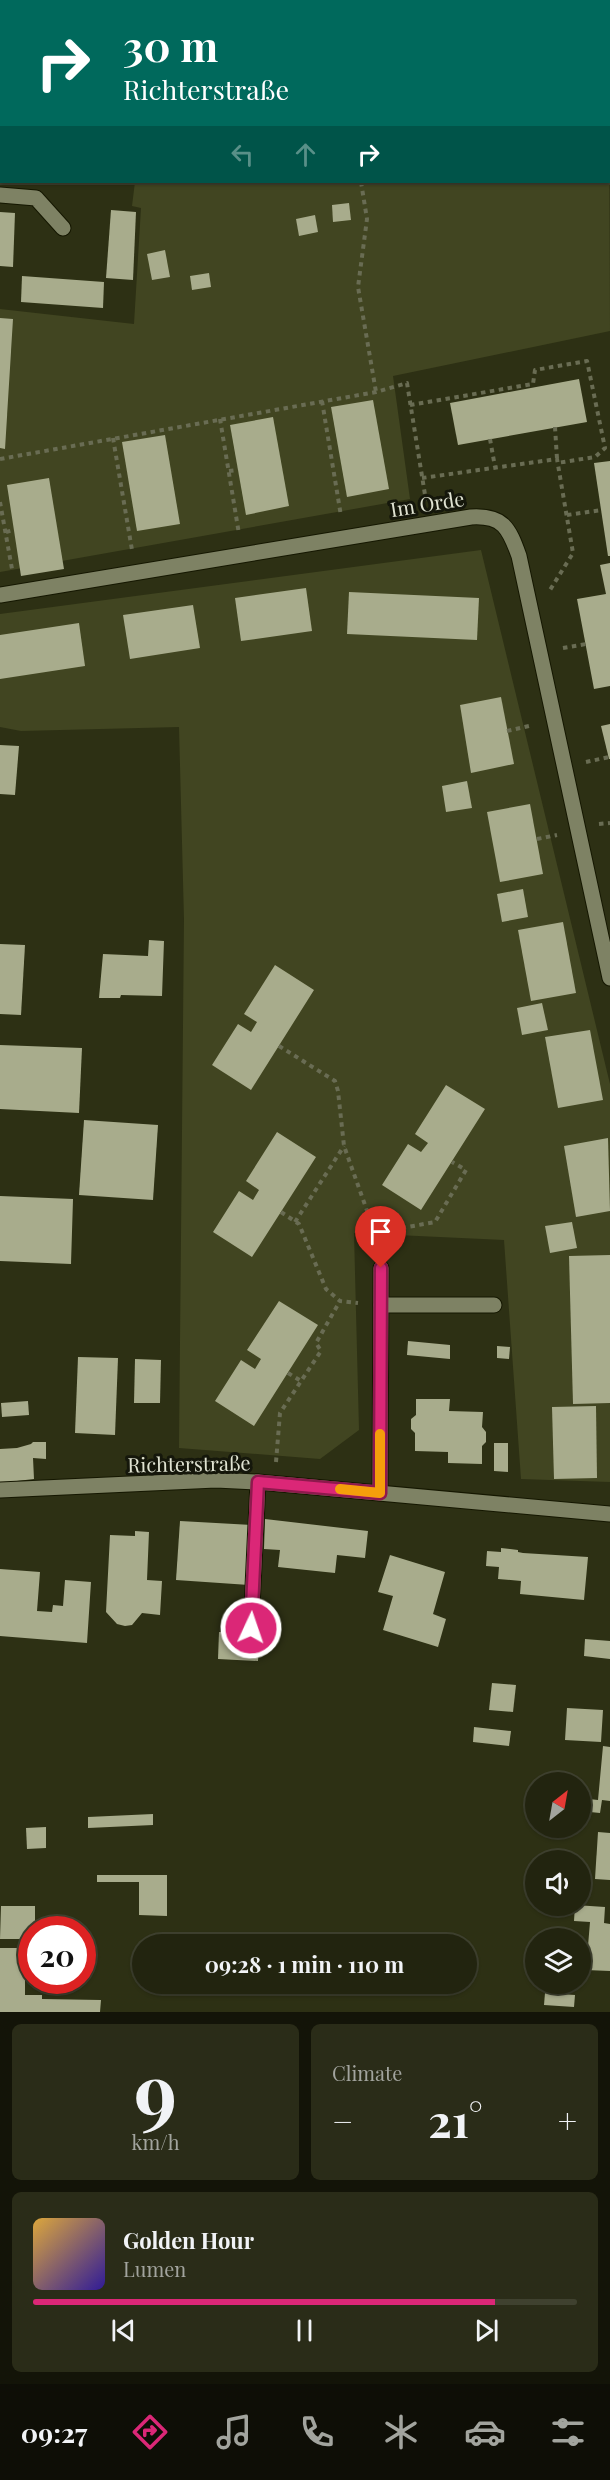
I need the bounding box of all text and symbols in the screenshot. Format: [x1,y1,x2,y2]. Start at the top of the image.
text: 30 m [123,17,218,73]
icon: right [24,24,102,102]
text: Richterstraße [123,71,289,107]
icon: left [226,138,259,171]
icon: ahead [289,138,322,171]
icon: right [352,138,385,171]
street label: Im Orde [388,484,466,522]
pin [355,1206,406,1268]
icon: arrive [364,1215,397,1248]
street label: Richterstraße [127,1448,251,1478]
position arrow [219,1596,283,1660]
north arrow [525,1772,591,1838]
map controls [525,1772,591,1994]
button: sound [525,1850,591,1916]
speed limit sign: 20 [18,1916,96,1994]
button: layers [525,1928,591,1994]
text: 09:28 · 1 min · 110 m [205,1949,404,1979]
text: 9 [134,2037,177,2141]
text: Climate [332,2059,402,2086]
text: 21° [428,2089,483,2149]
text: − [332,2098,353,2142]
text: + [558,2098,577,2142]
text: km/h [132,2128,179,2155]
text: Golden Hour [123,2225,254,2255]
text: Lumen [123,2255,186,2282]
icon: previous [107,2314,140,2347]
icon: pause [288,2314,321,2347]
icon: next [470,2314,503,2347]
icon: directions [129,2411,171,2453]
icon: music [213,2411,255,2453]
icon: phone [296,2411,338,2453]
icon: climate [380,2411,422,2453]
icon: car [464,2411,506,2453]
icon: filters [547,2411,589,2453]
text: 09:27 [21,2414,87,2450]

